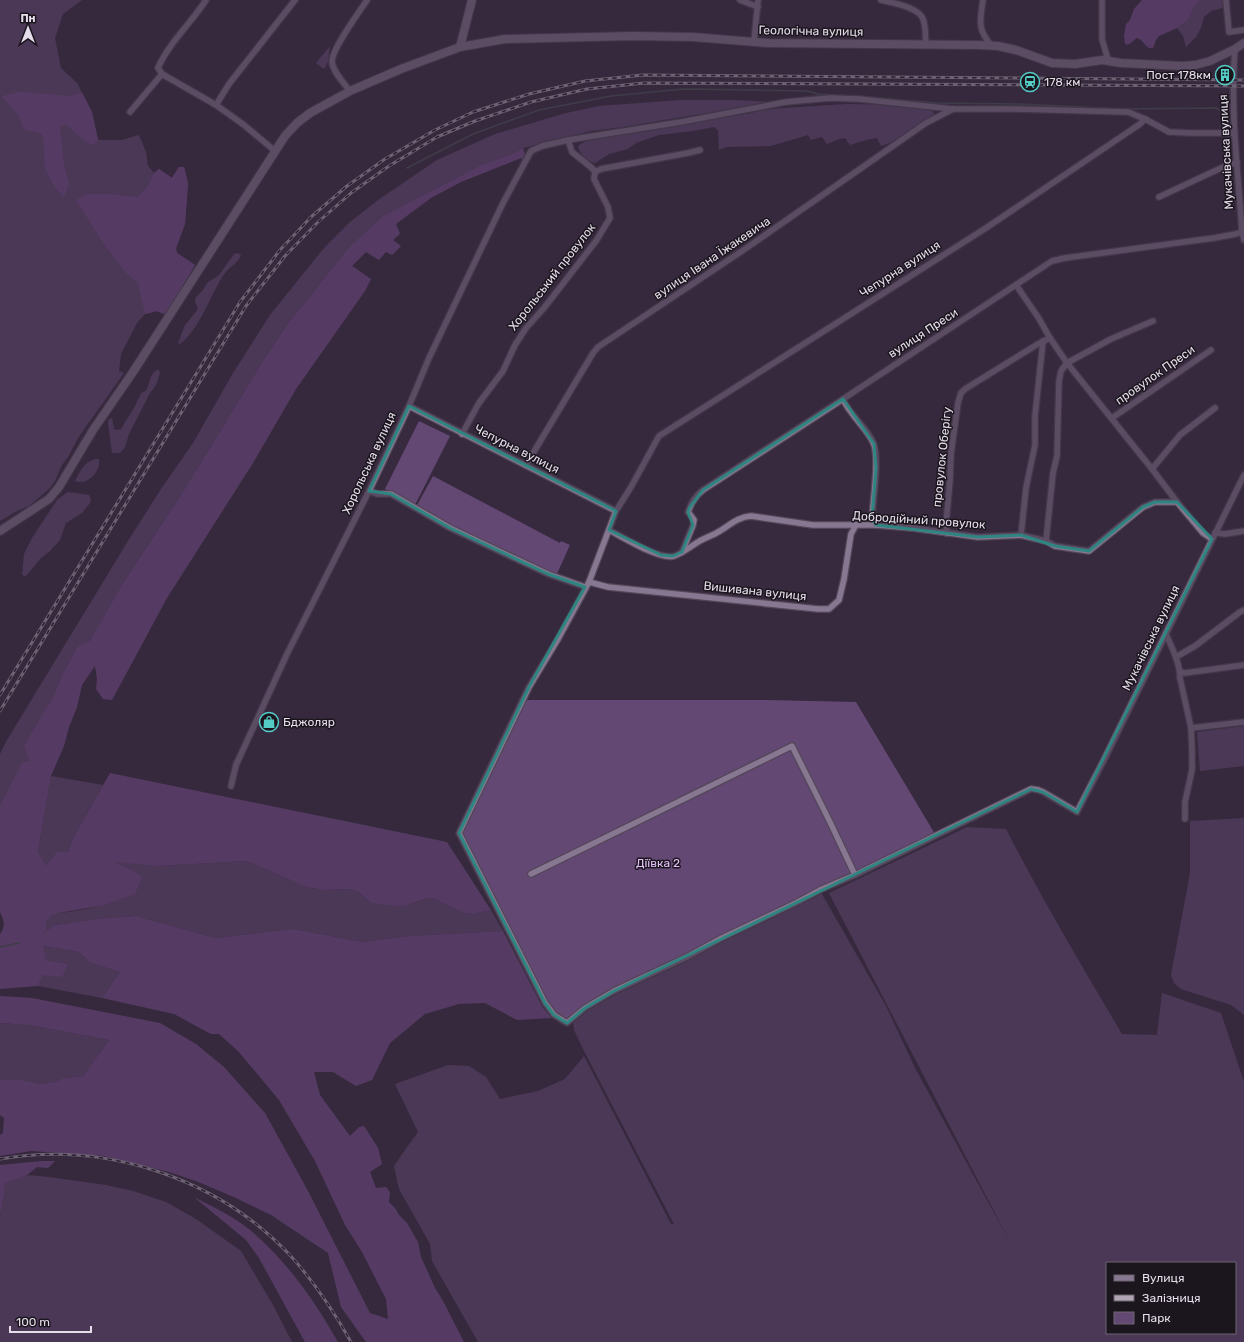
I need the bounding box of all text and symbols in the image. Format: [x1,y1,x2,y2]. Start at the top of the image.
north arrow [8,8,48,48]
text: Пн [20,12,36,25]
street label: Геологічна вулиця [758,23,864,39]
building icon: Пост 178км [1214,64,1236,86]
place label: Пост 178км [1146,68,1211,82]
station icon: 178 км [1019,71,1041,93]
place label: 178 км [1044,75,1080,89]
street label: Мукачівська вулиця [1216,94,1236,210]
street label: вулиця Івана Їжакевича [651,214,773,302]
street label: Хорольський провулок [506,220,599,333]
street label: Чепурна вулиця [857,238,943,300]
street label: вулиця Преси [885,305,961,361]
street label: провулок Преси [1113,342,1197,408]
street label: провулок Оберігу [930,406,954,508]
street label: Хорольська вулиця [339,410,399,516]
street label: Чепурна вулиця [472,422,562,476]
street label: Добродійний провулок [852,508,986,532]
street label: Вишивана вулиця [703,579,807,603]
street label: Мукачівська вулиця [1119,583,1183,693]
shop icon: Бджоляр [258,711,280,733]
place label: Бджоляр [283,715,335,729]
park label: Діївка 2 [636,856,680,870]
legend [1106,1262,1236,1334]
text: Вулиця [1142,1271,1184,1285]
text: Залізниця [1142,1291,1201,1305]
scale bar [10,1308,91,1334]
text: Парк [1142,1311,1171,1325]
text: 100 m [16,1315,50,1329]

